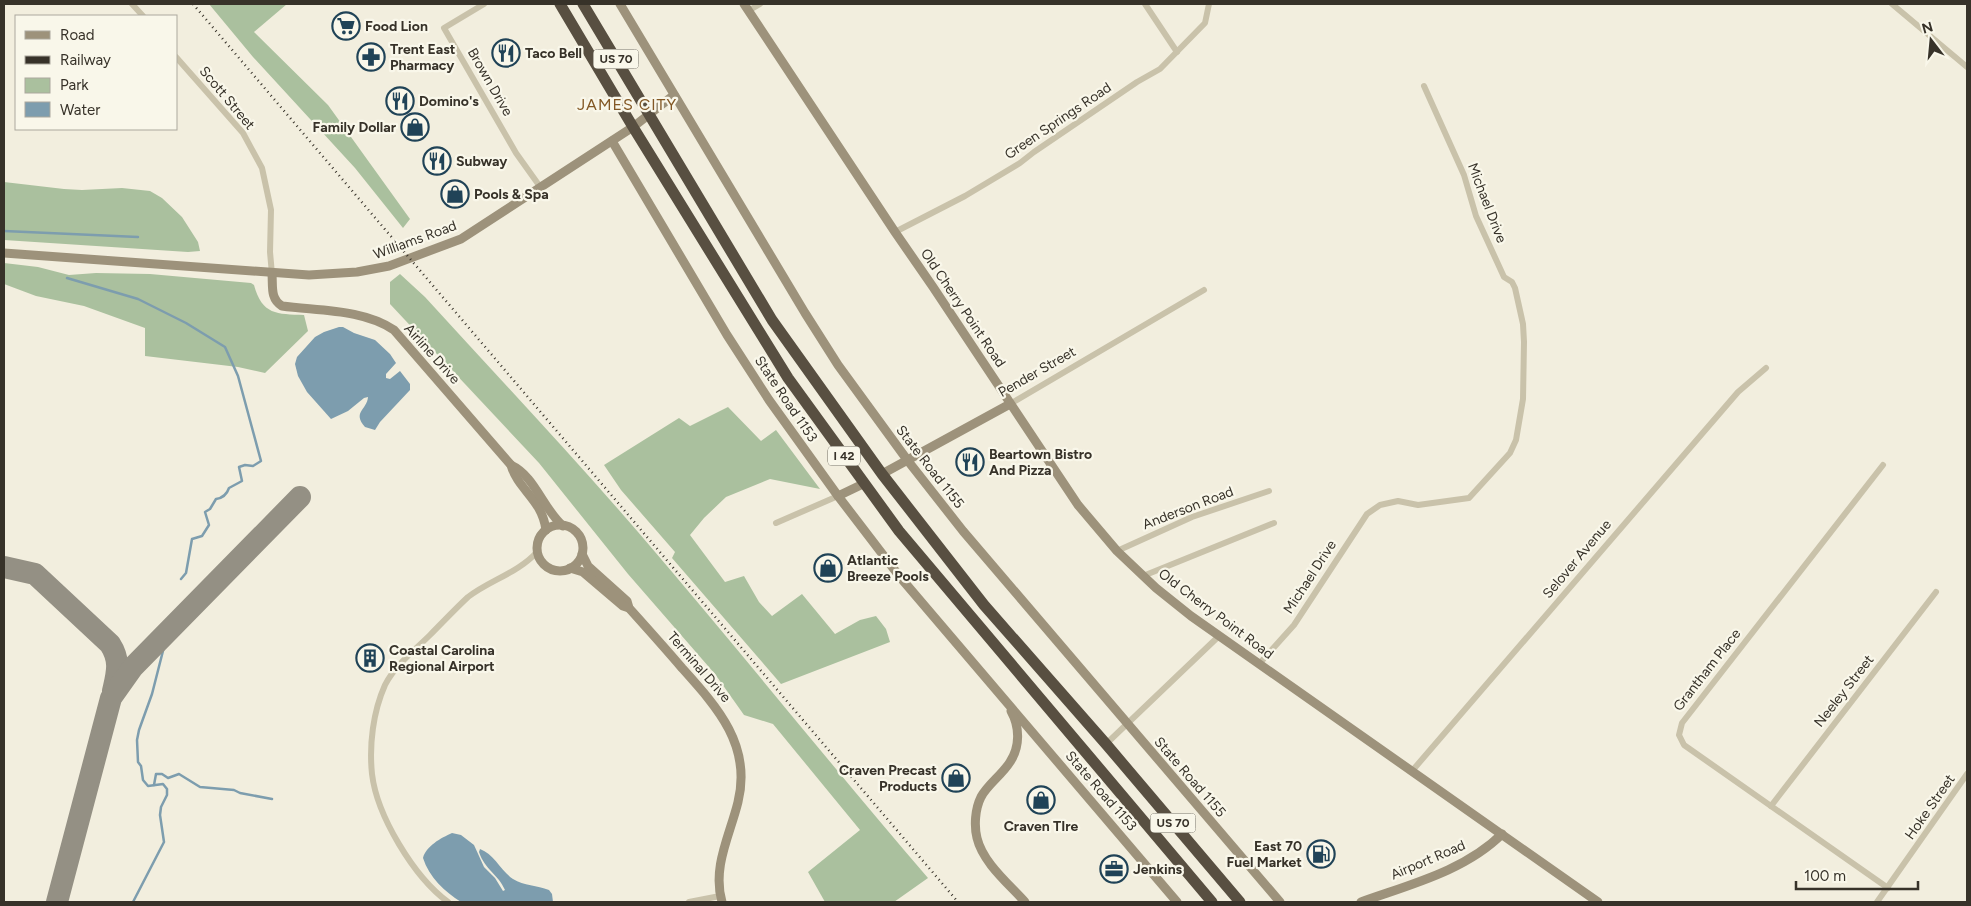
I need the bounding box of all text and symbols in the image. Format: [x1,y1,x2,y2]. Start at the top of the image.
supermarket icon: Food Lion [331,11,361,41]
legend [15,15,178,130]
north arrow [1906,15,1956,65]
place label: Food Lion [365,18,428,35]
text: N [1920,18,1935,38]
text: Road [60,26,95,44]
restaurant icon: Taco Bell [491,38,521,68]
place label: Trent East Pharmacy [390,41,456,74]
pharmacy icon: Trent East Pharmacy [356,42,386,72]
street label: Brown Drive [464,45,516,119]
place label: Taco Bell [525,45,582,62]
road number: US 70 [594,50,638,68]
text: Railway [60,51,111,69]
street label: Scott Street [196,63,258,133]
text: Park [60,76,89,94]
street label: Green Springs Road [1001,79,1115,163]
restaurant icon: Domino's [385,86,415,116]
place label: Domino's [419,93,479,110]
district label: JAMES CITY [577,95,677,114]
text: Water [60,101,100,119]
shop icon: Family Dollar [400,112,430,142]
place label: Family Dollar [313,119,397,136]
restaurant icon: Subway [422,146,452,176]
place label: Subway [456,153,508,170]
street label: Michael Drive [1464,161,1510,246]
shop icon: Pools & Spa [440,179,470,209]
place label: Pools & Spa [474,186,549,203]
street label: Williams Road [371,217,459,263]
street label: Old Cherry Point Road [917,245,1009,371]
street label: Airline Drive [401,320,464,388]
street label: Pender Street [995,343,1079,401]
street label: State Road 1153 [751,353,821,445]
street label: State Road 1155 [892,422,968,512]
road number: I 42 [828,446,860,466]
place label: Beartown Bistro And Pizza [989,446,1092,479]
restaurant icon: Beartown Bistro And Pizza [955,447,985,477]
street label: Anderson Road [1140,483,1236,533]
street label: Selover Avenue [1539,516,1615,602]
street label: Michael Drive [1280,537,1340,617]
place label: Atlantic Breeze Pools [847,552,929,585]
shop icon: Atlantic Breeze Pools [813,553,843,583]
street label: Old Cherry Point Road [1155,565,1277,663]
street label: Grantham Place [1670,625,1745,714]
street label: Terminal Drive [664,628,735,706]
place label: Coastal Carolina Regional Airport [389,642,495,675]
building icon: Coastal Carolina Regional Airport [355,643,385,673]
street label: Neeley Street [1811,652,1877,730]
street label: State Road 1155 [1151,733,1229,821]
street label: State Road 1153 [1062,748,1140,834]
place label: Craven Precast Products [839,762,937,795]
shop icon: Craven Precast Products [941,763,971,793]
street label: Hoke Street [1901,771,1959,843]
shop icon: Craven TIre [1026,785,1056,815]
road number: US 70 [1150,814,1196,832]
place label: Craven TIre [1004,818,1079,835]
street label: Airport Road [1388,837,1468,883]
place label: East 70 Fuel Market [1227,838,1302,871]
fuel station icon: East 70 Fuel Market [1306,839,1336,869]
office icon: Jenkins [1099,854,1129,884]
scale bar [1796,858,1918,890]
place label: Jenkins [1133,861,1183,878]
text: 100 m [1804,867,1846,885]

